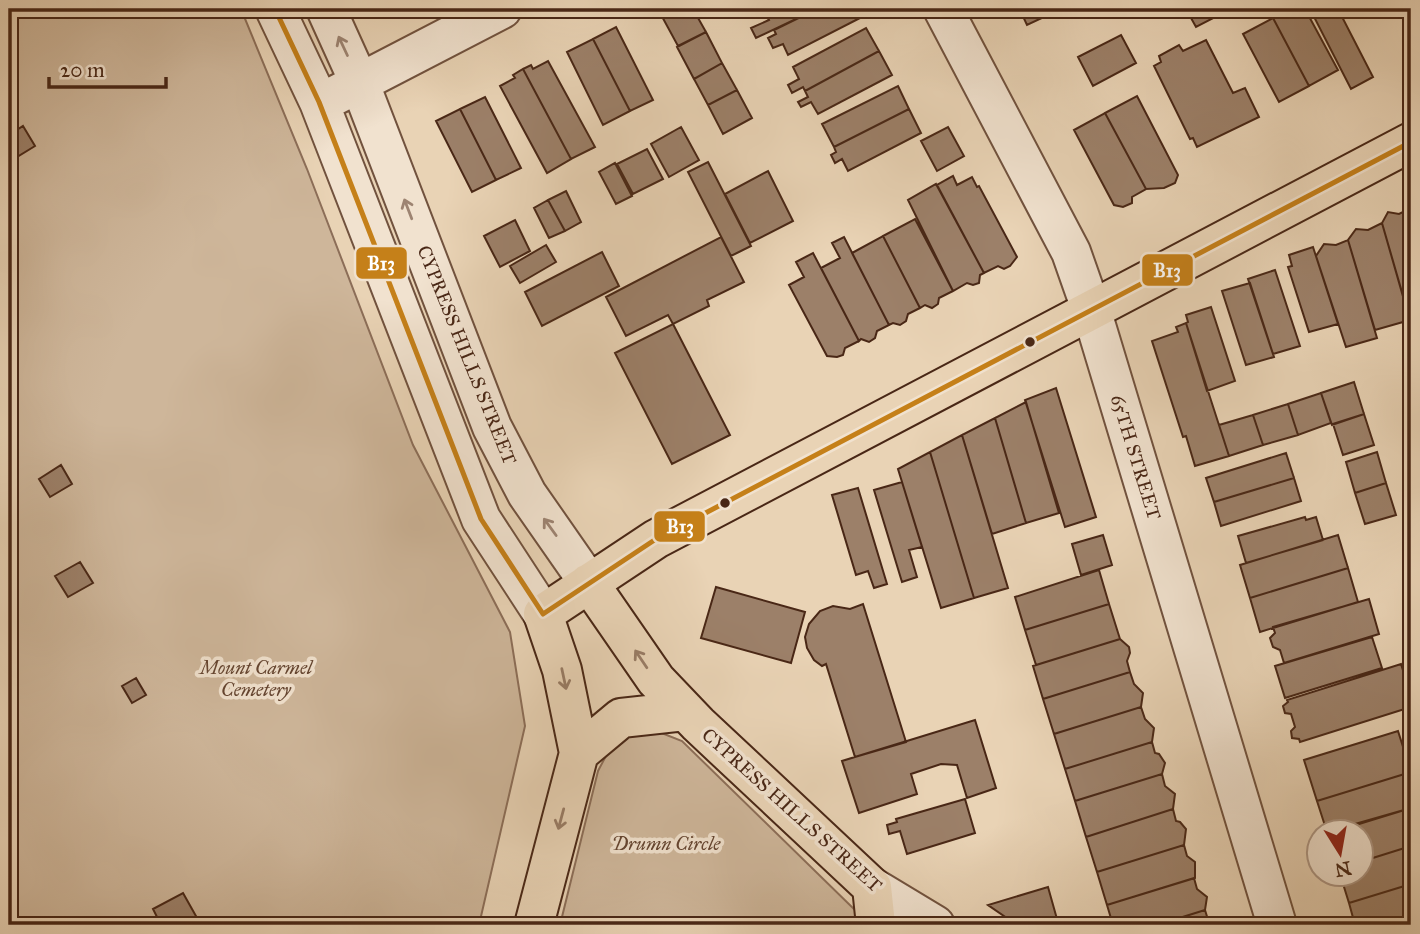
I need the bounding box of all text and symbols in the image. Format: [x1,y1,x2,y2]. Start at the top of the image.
one-way arrow [336,36,349,57]
scale bar [49,46,166,90]
text: 20 m [60,57,105,83]
one-way arrow [401,198,413,220]
street label: CYPRESS HILLS STREET [412,242,522,468]
line badge: B13 [355,246,408,280]
text: B13 [367,252,395,276]
line badge: B13 [1141,253,1194,287]
text: B13 [1153,259,1181,283]
unlabelled marker [1023,335,1037,349]
street label: 65TH STREET [1106,392,1166,522]
unlabelled marker [718,496,732,510]
line badge: B13 [653,510,706,543]
text: B13 [666,515,694,539]
one-way arrow [543,518,557,537]
one-way arrow [634,650,648,669]
park label: Mount Carmel Cemetery [198,656,314,701]
one-way arrow [557,667,571,690]
street label: CYPRESS HILLS STREET [697,723,887,897]
one-way arrow [554,808,567,830]
north arrow [1304,818,1374,888]
park label: Drumn Circle [612,832,721,855]
text: N [1333,856,1353,882]

